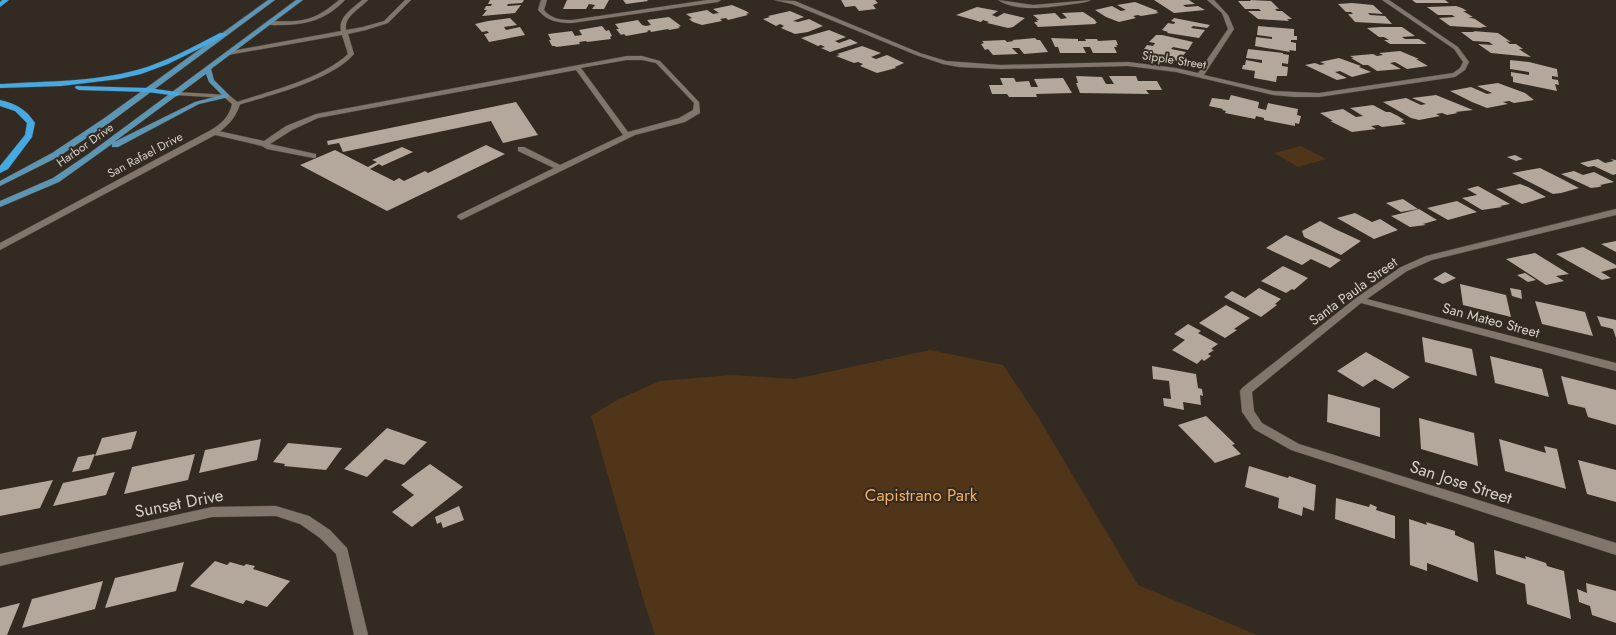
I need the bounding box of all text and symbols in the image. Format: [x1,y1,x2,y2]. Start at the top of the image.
street label: Sipple Street [1141,46,1207,74]
street label: Harbor Drive [53,119,117,171]
street label: San Rafael Drive [104,128,186,182]
street label: Santa Paula Street [1305,252,1402,330]
street label: San Mateo Street [1440,297,1542,343]
street label: San Jose Street [1407,454,1515,510]
street label: Sunset Drive [133,483,226,523]
park label: Capistrano Park [865,483,978,507]

